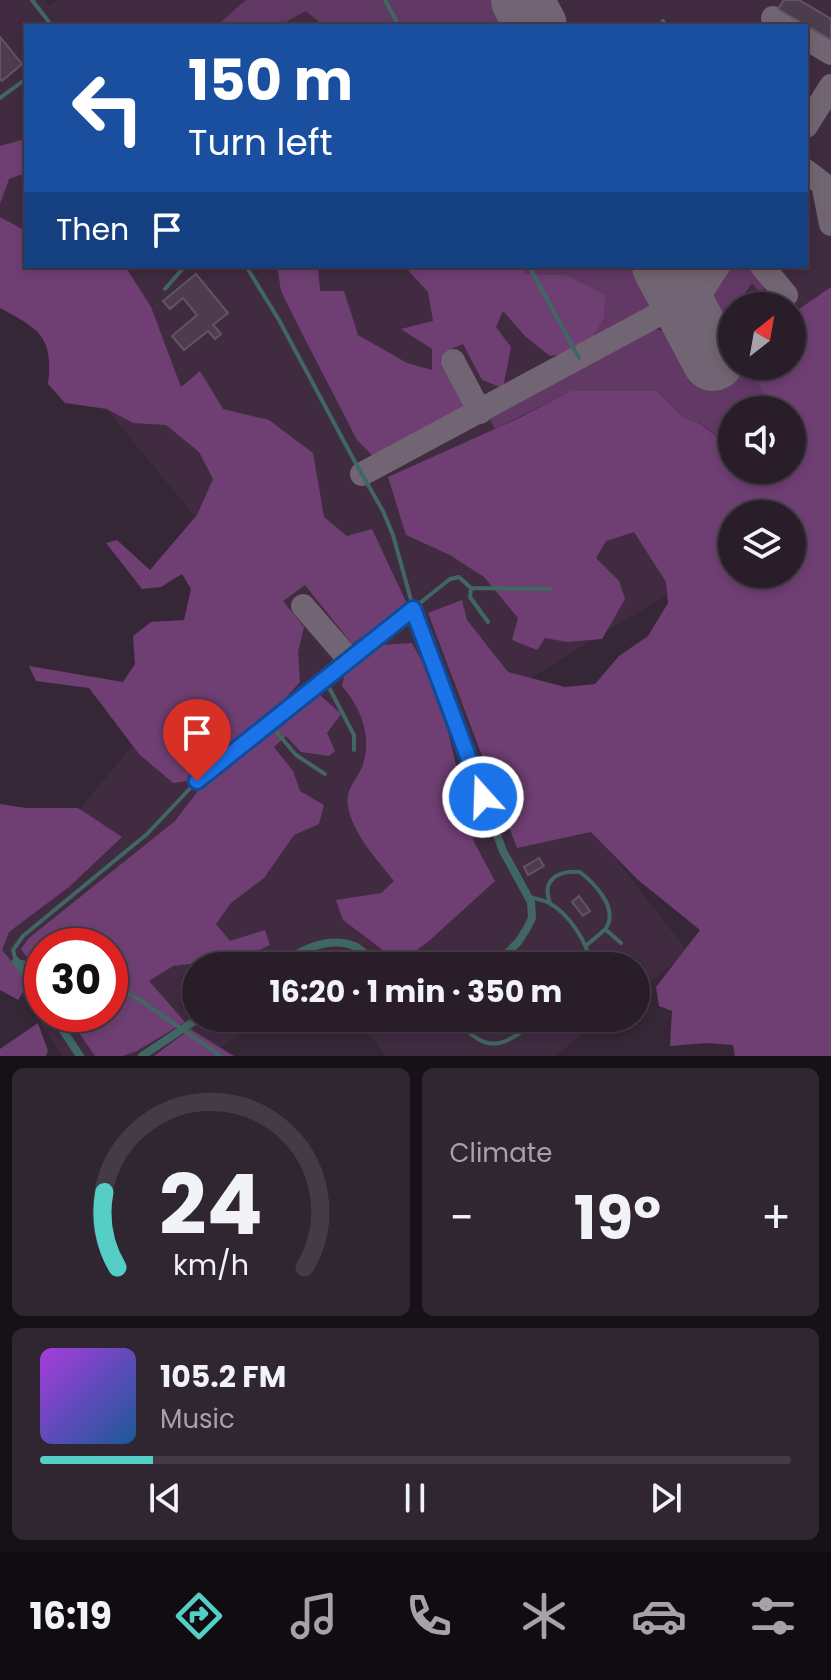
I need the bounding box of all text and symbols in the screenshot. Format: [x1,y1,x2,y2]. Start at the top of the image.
text: 150 m [188,41,353,120]
icon: left [56,56,160,160]
text: Turn left [188,117,333,168]
text: Then [56,208,129,251]
icon: arrive [145,208,189,252]
north arrow [718,292,806,380]
map controls [718,292,806,588]
button: sound [718,396,806,484]
button: layers [718,500,806,588]
pin [163,699,231,781]
icon: arrive [175,711,219,755]
position arrow [441,755,525,839]
speed limit sign: 30 [24,928,128,1032]
text: 16:20 · 1 min · 350 m [270,970,562,1013]
text: Climate [450,1135,552,1171]
text: 24 [159,1147,263,1263]
text: 19° [574,1176,661,1260]
text: − [450,1187,474,1248]
text: + [761,1187,791,1248]
text: km/h [173,1245,249,1285]
text: 105.2 FM [160,1355,286,1398]
text: Music [160,1401,235,1437]
icon: previous [143,1476,187,1520]
icon: pause [393,1476,437,1520]
icon: next [644,1476,688,1520]
icon: directions [171,1588,227,1644]
icon: music [286,1588,342,1644]
icon: phone [401,1588,457,1644]
icon: climate [516,1588,572,1644]
icon: car [631,1588,687,1644]
icon: filters [745,1588,801,1644]
text: 16:19 [29,1591,112,1642]

